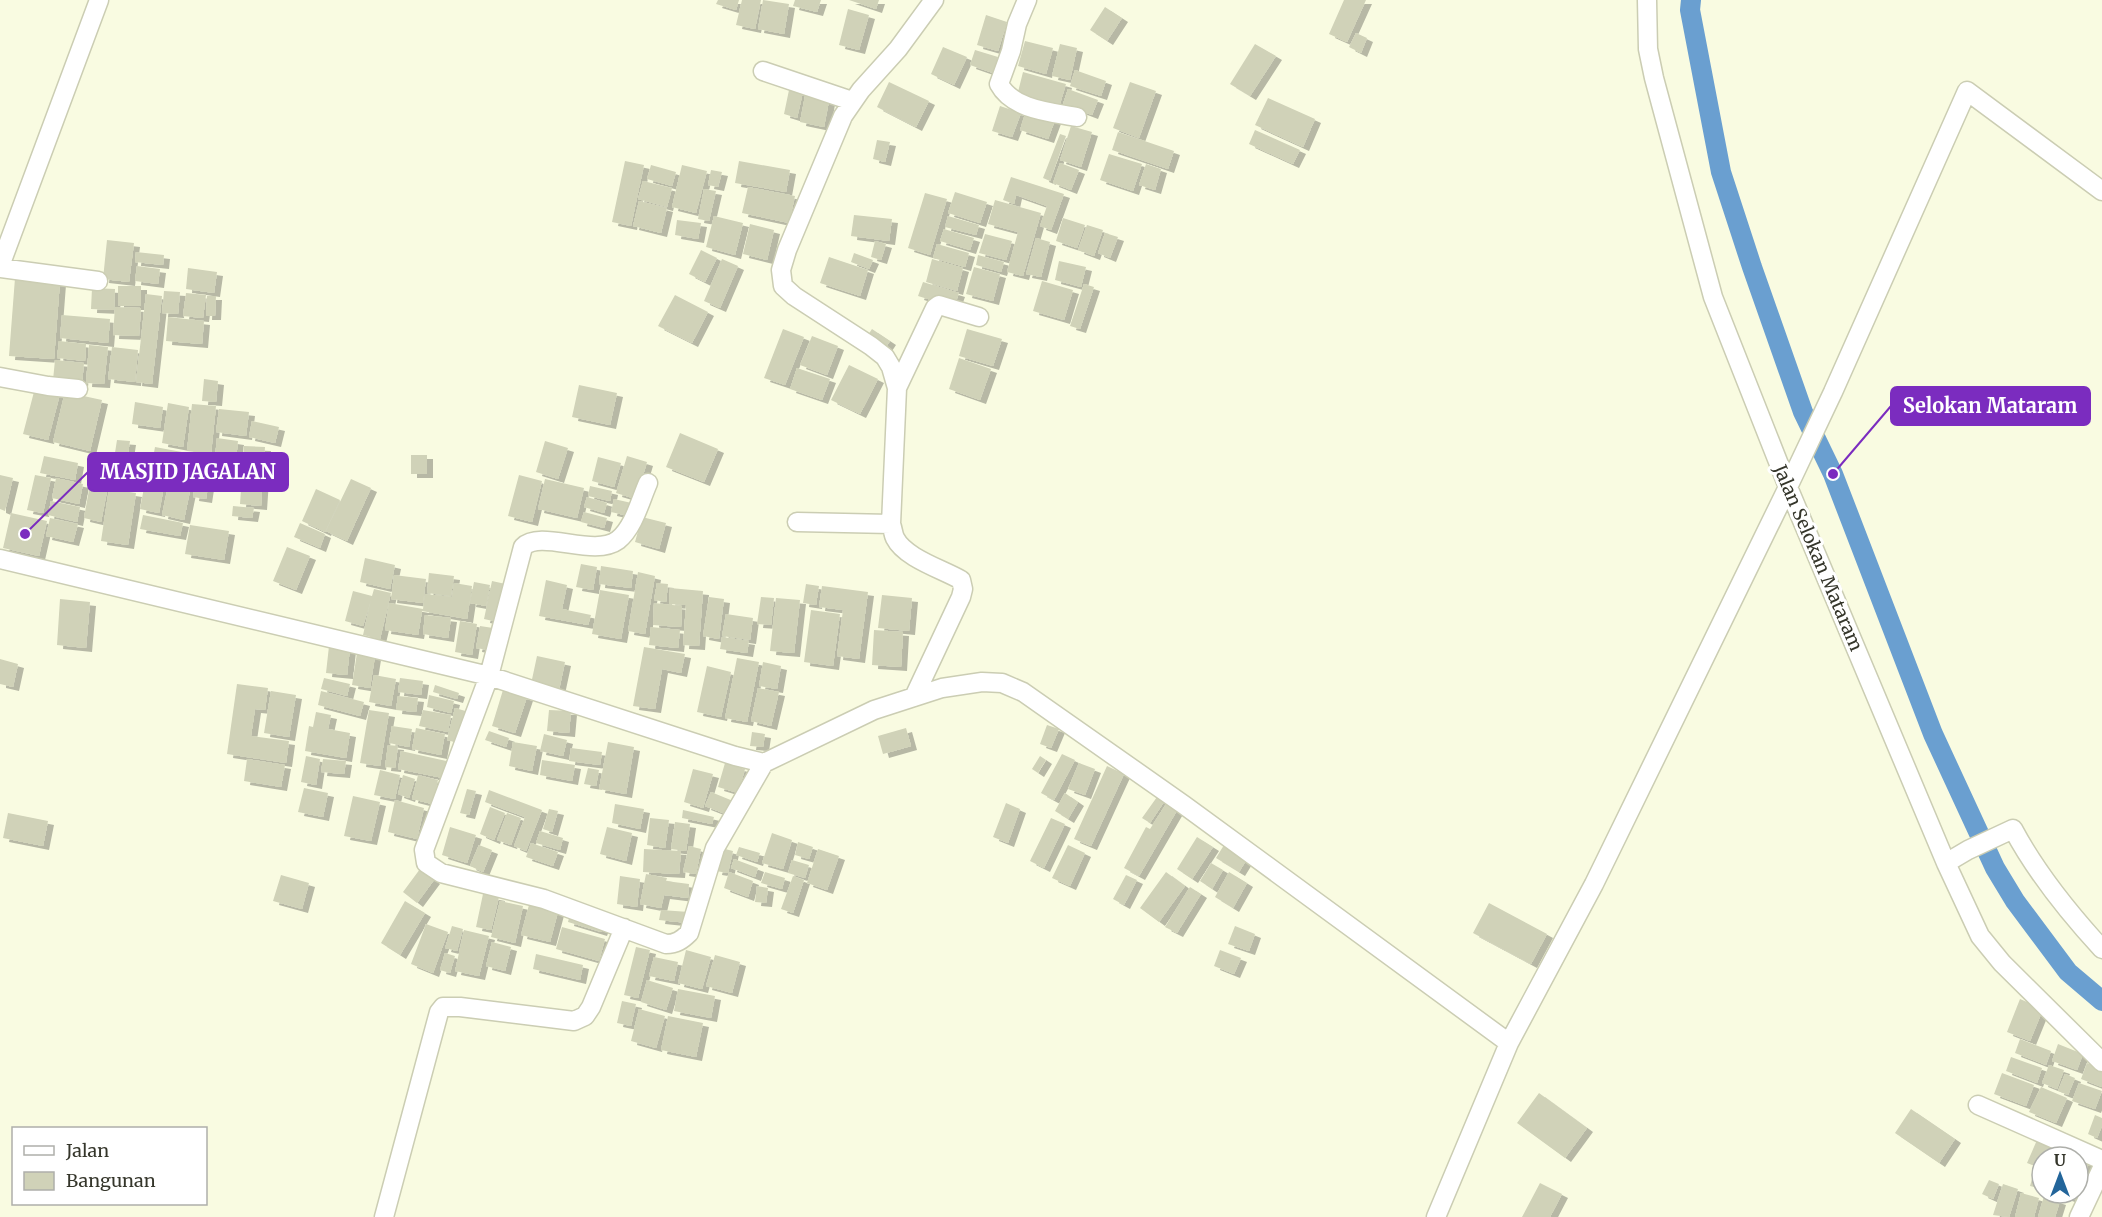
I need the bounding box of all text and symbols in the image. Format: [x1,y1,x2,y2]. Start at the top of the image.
callout: Selokan Mataram [1891,387,2090,425]
text: Selokan Mataram [1903,393,2077,418]
callout: MASJID JAGALAN [88,453,288,491]
text: MASJID JAGALAN [100,459,276,484]
street label: Jalan Selokan Mataram [1768,460,1868,655]
legend [12,1127,207,1205]
text: Jalan [65,1139,109,1162]
north arrow [2030,1145,2090,1205]
text: U [2054,1150,2066,1170]
text: Bangunan [66,1169,156,1192]

